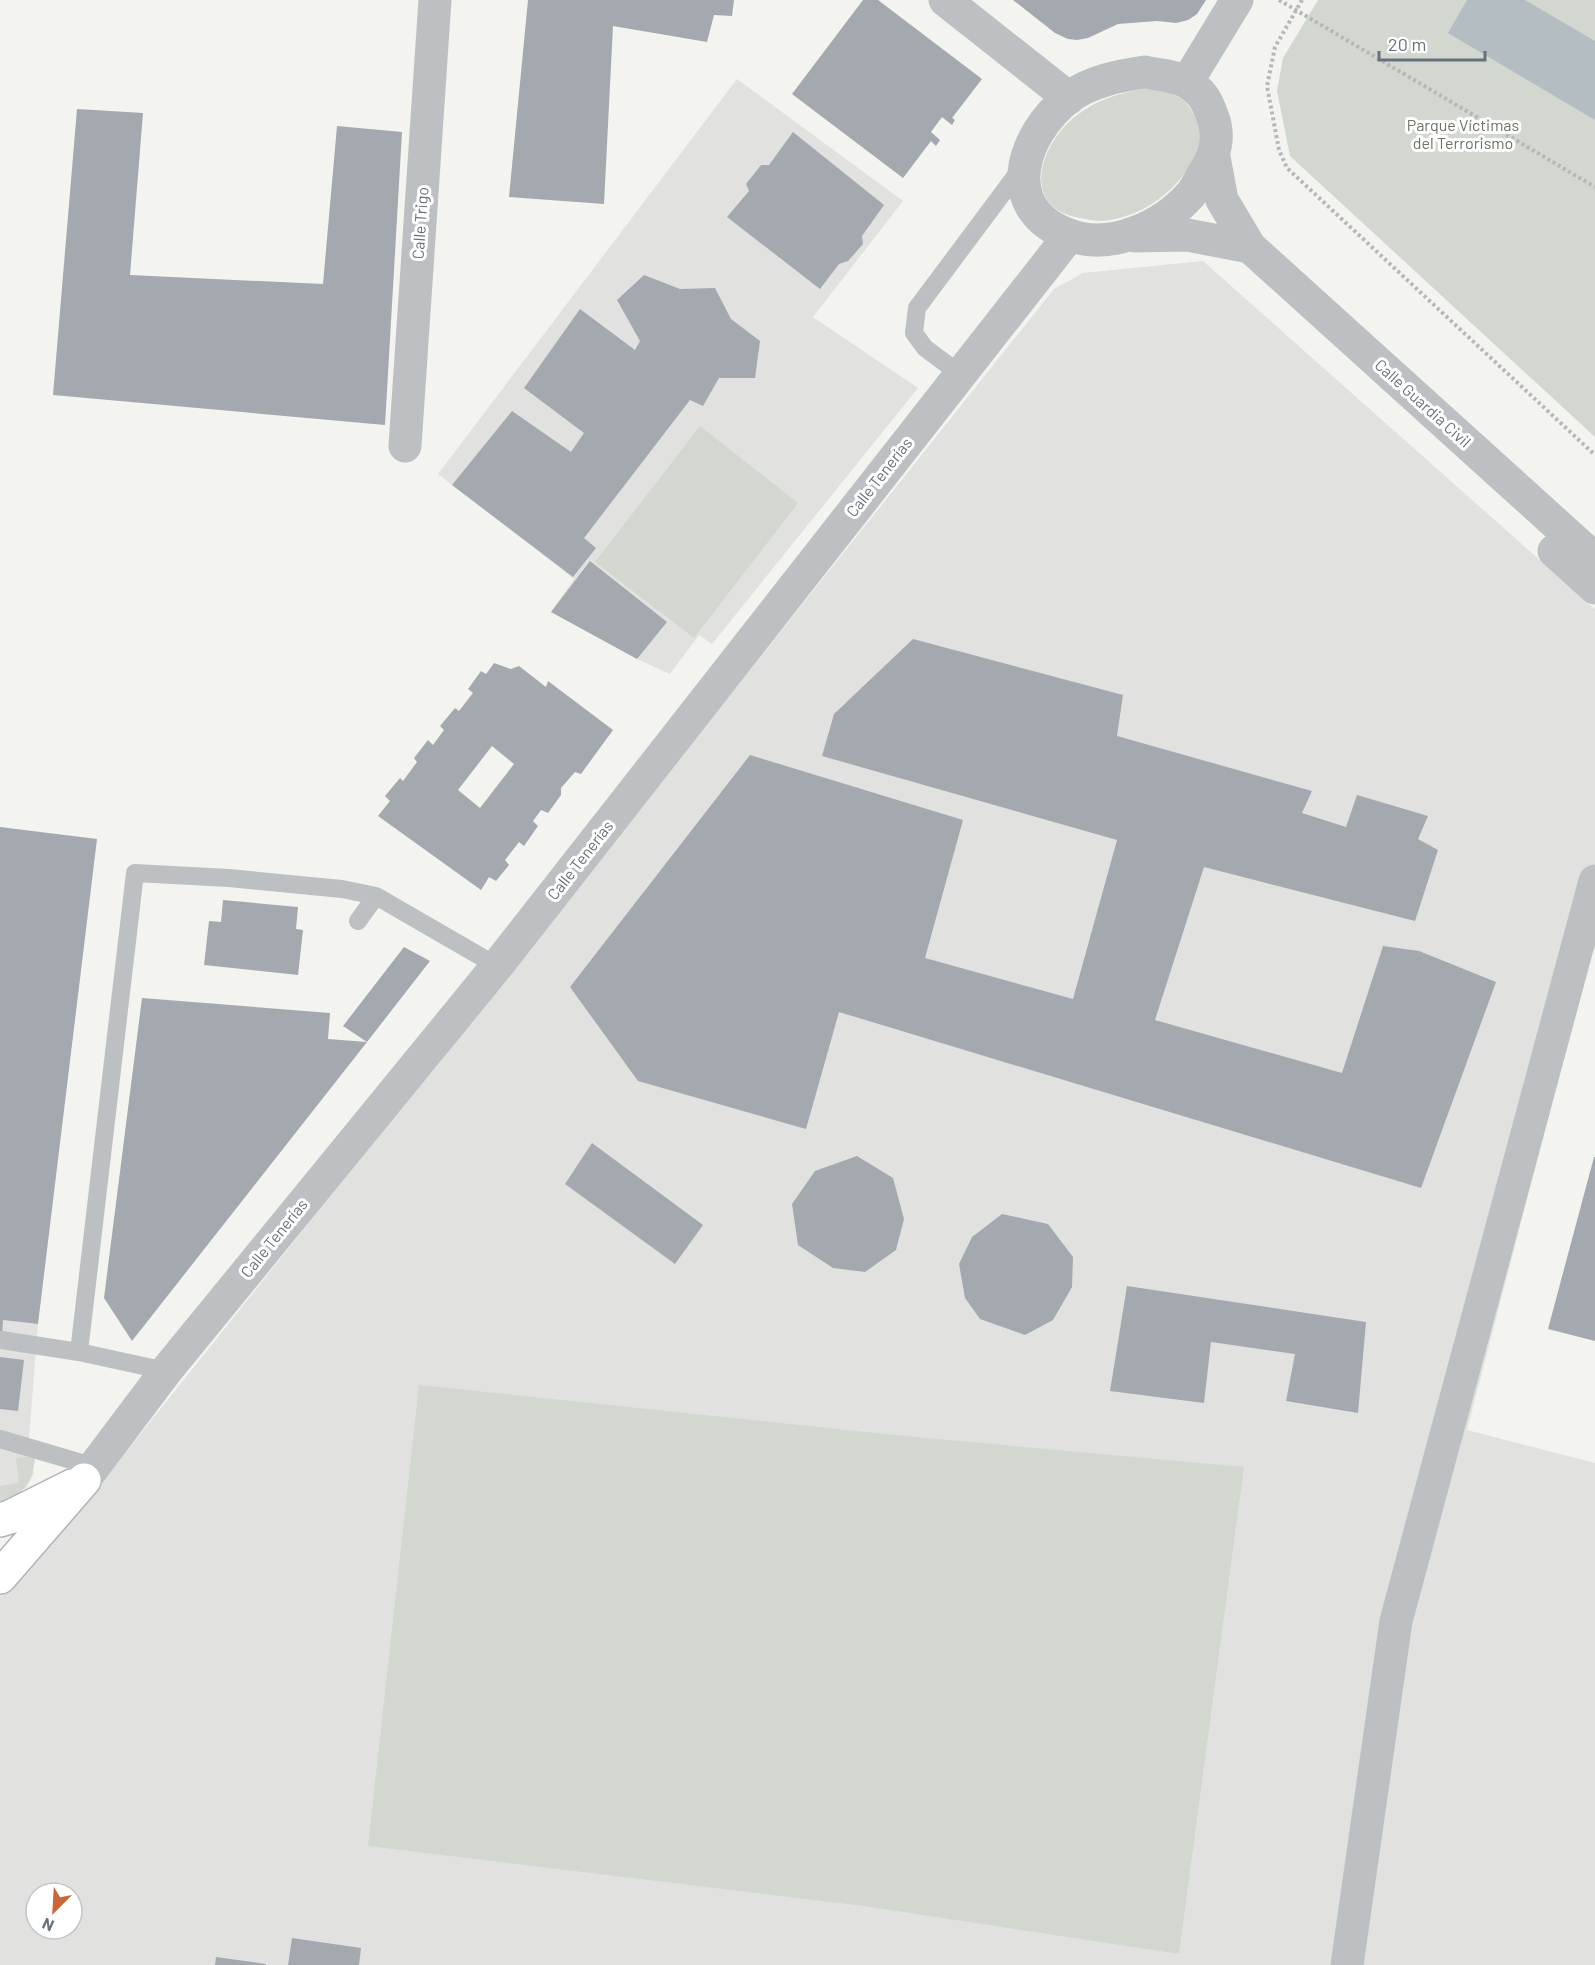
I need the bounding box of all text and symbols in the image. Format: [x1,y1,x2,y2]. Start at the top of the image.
scale bar [1379,24,1486,62]
text: 20 m [1388,33,1426,55]
park label: Parque Víctimas del Terrorismo [1407,115,1519,152]
street label: Calle Trigo [408,186,432,260]
street label: Calle Guardia Civil [1371,355,1475,451]
street label: Calle Tenerías [842,433,915,520]
street label: Calle Tenerías [543,816,616,903]
street label: Calle Tenerías [236,1195,311,1281]
north arrow [24,1881,84,1941]
text: N [39,1914,56,1936]

